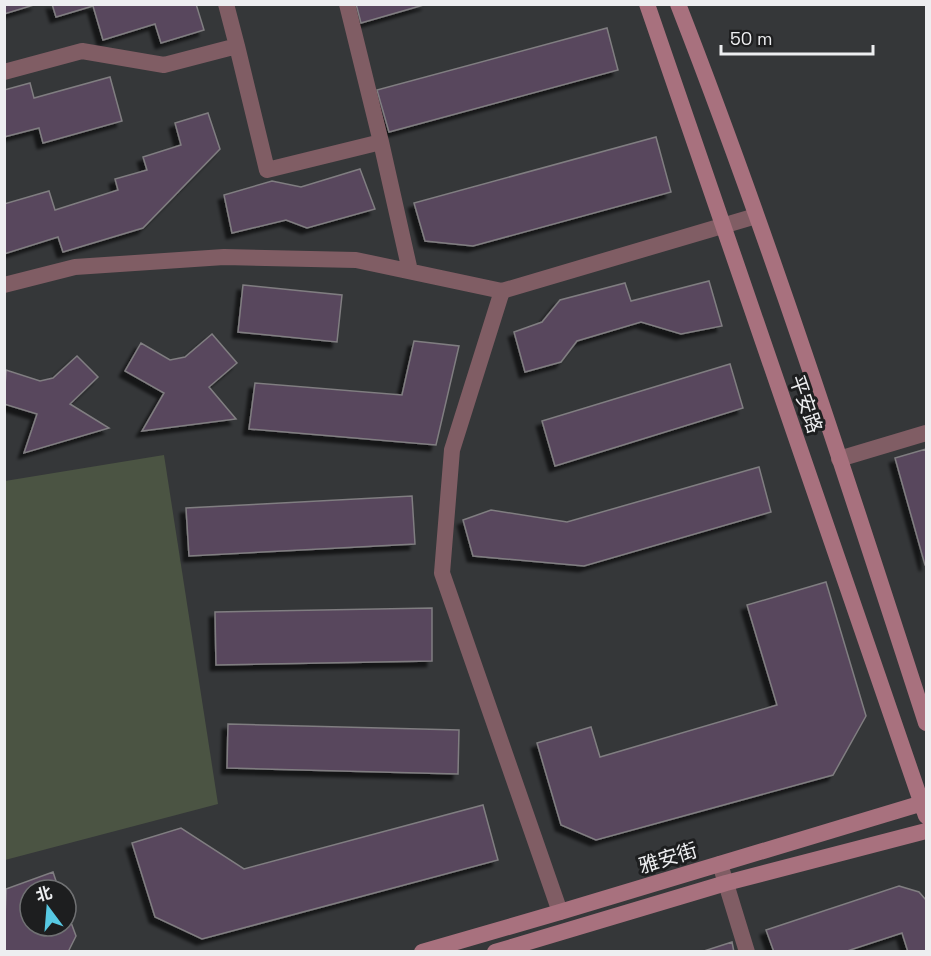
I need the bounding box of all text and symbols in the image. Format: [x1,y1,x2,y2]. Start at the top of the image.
scale bar [721,18,872,56]
text: 50 m [730,27,772,50]
street label: 平安路 [784,371,828,437]
street label: 雅安街 [636,837,700,879]
north arrow [18,878,78,938]
text: 北 [33,882,55,906]

